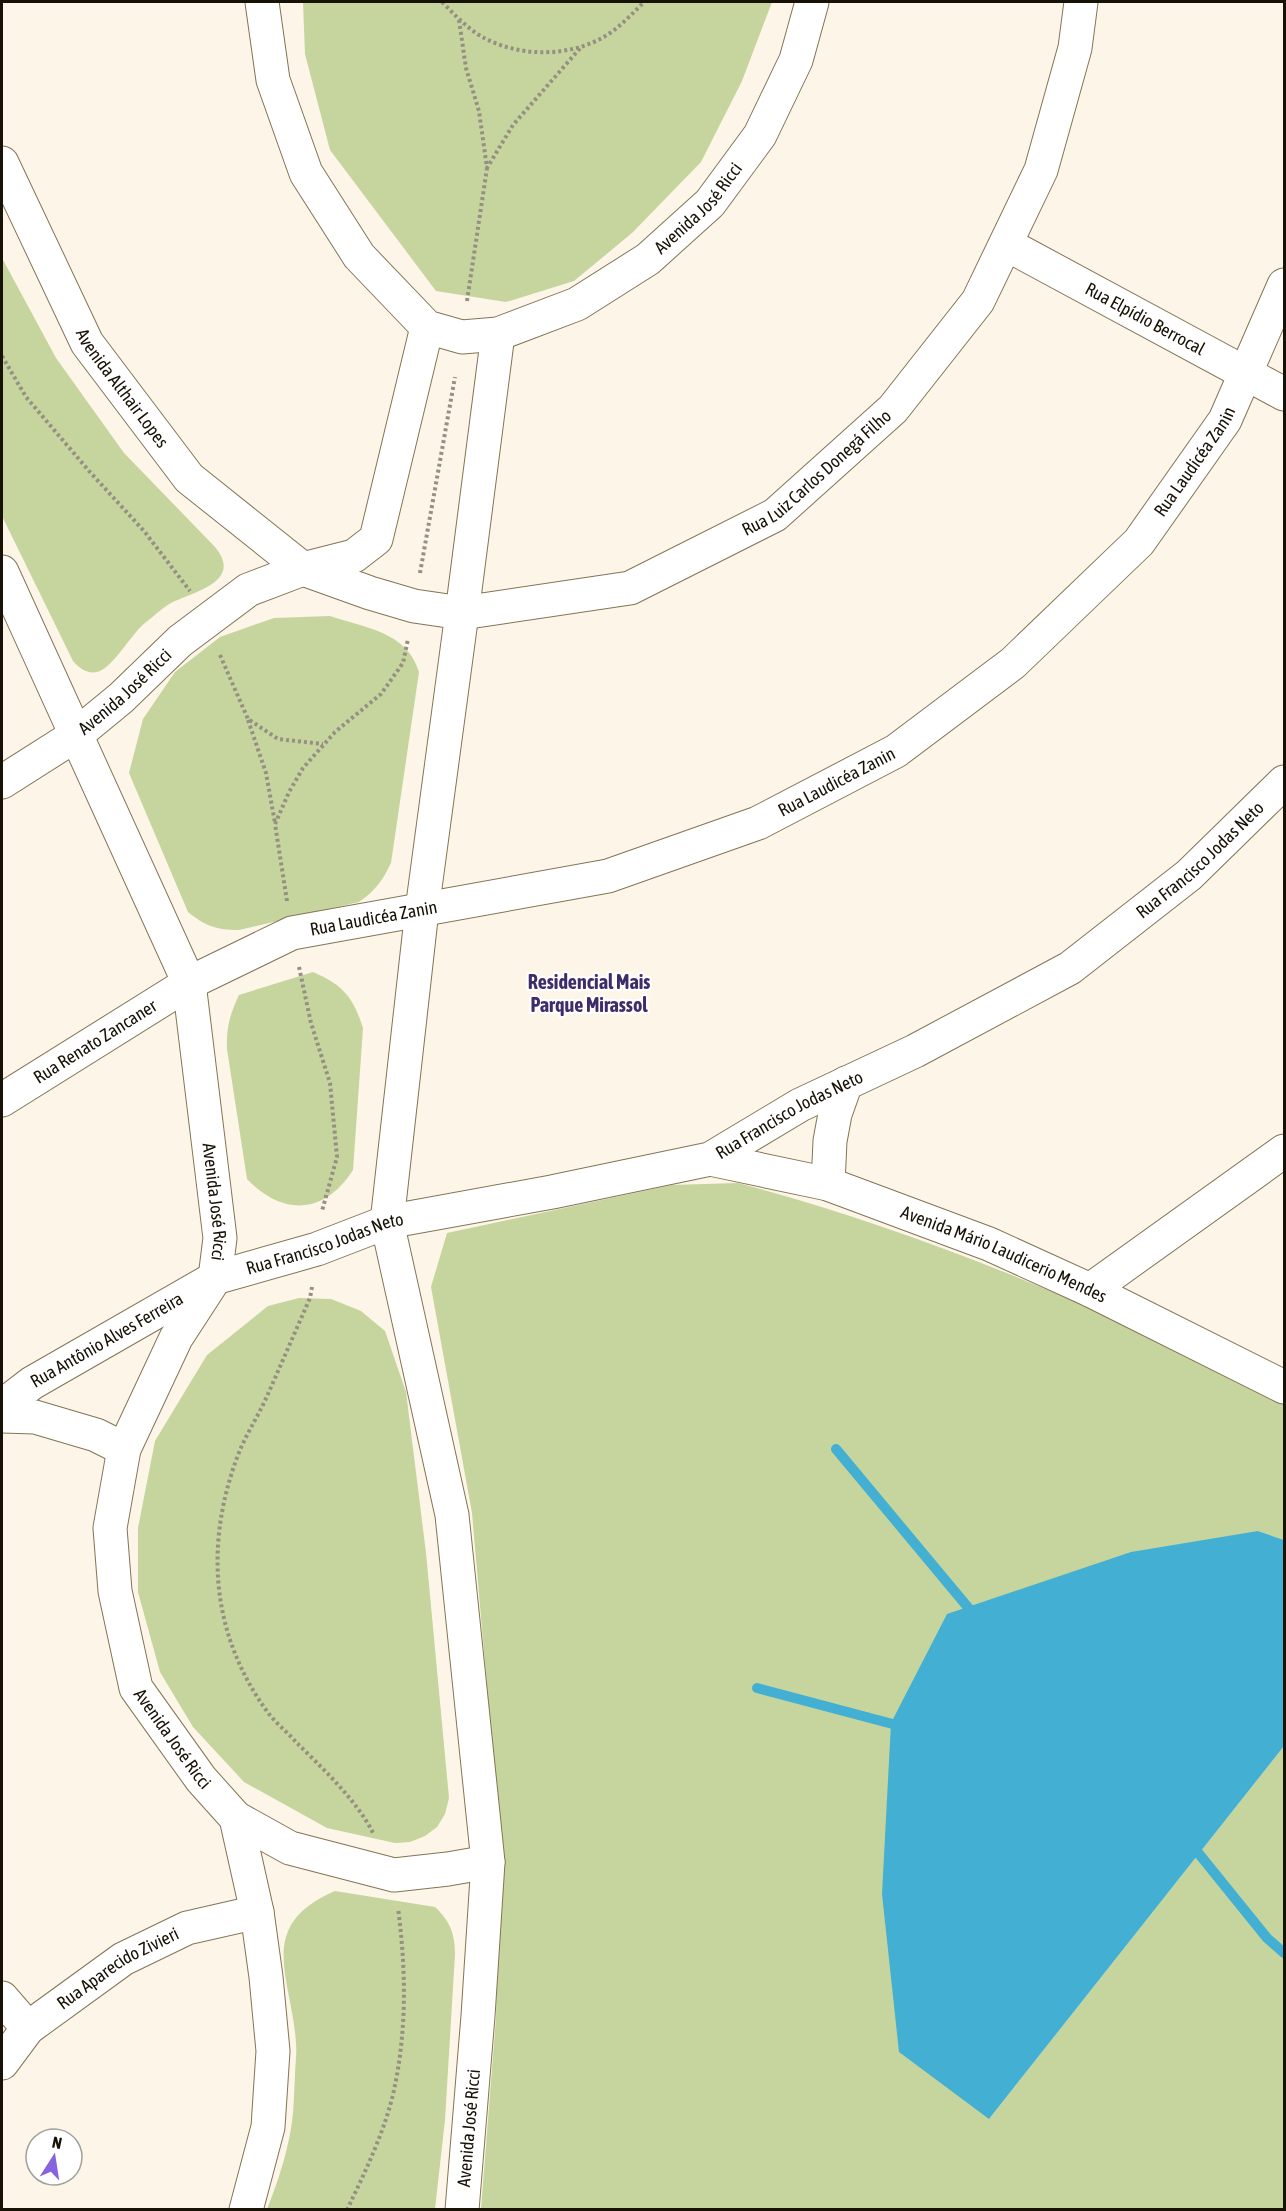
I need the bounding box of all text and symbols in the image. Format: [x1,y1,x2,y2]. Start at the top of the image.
street label: Avenida José Ricci [650,158,746,258]
street label: Rua Elpídio Berrocal [1082,278,1209,360]
street label: Avenida Althair Lopes [72,325,173,451]
street label: Rua Laudicéa Zanin [1149,403,1239,520]
street label: Rua Luiz Carlos Donegá Filho [738,405,895,540]
street label: Avenida José Ricci [74,644,176,739]
street label: Rua Laudicéa Zanin [774,742,899,821]
street label: Rua Francisco Jodas Neto [1132,797,1268,922]
street label: Rua Laudicéa Zanin [308,896,439,940]
district label: Residencial Mais Parque Mirassol [528,970,650,1016]
street label: Rua Renato Zancaner [30,994,161,1088]
street label: Rua Francisco Jodas Neto [712,1066,866,1163]
street label: Avenida José Ricci [199,1142,231,1262]
street label: Avenida Mário Laudicerio Mendes [898,1201,1110,1307]
street label: Rua Francisco Jodas Neto [244,1208,405,1279]
street label: Rua Antônio Alves Ferreira [26,1288,187,1392]
street label: Avenida José Ricci [130,1684,216,1793]
street label: Rua Aparecido Zivieri [53,1923,182,2013]
street label: Avenida José Ricci [453,2068,484,2188]
north arrow [24,2127,84,2187]
text: N [51,2133,64,2152]

